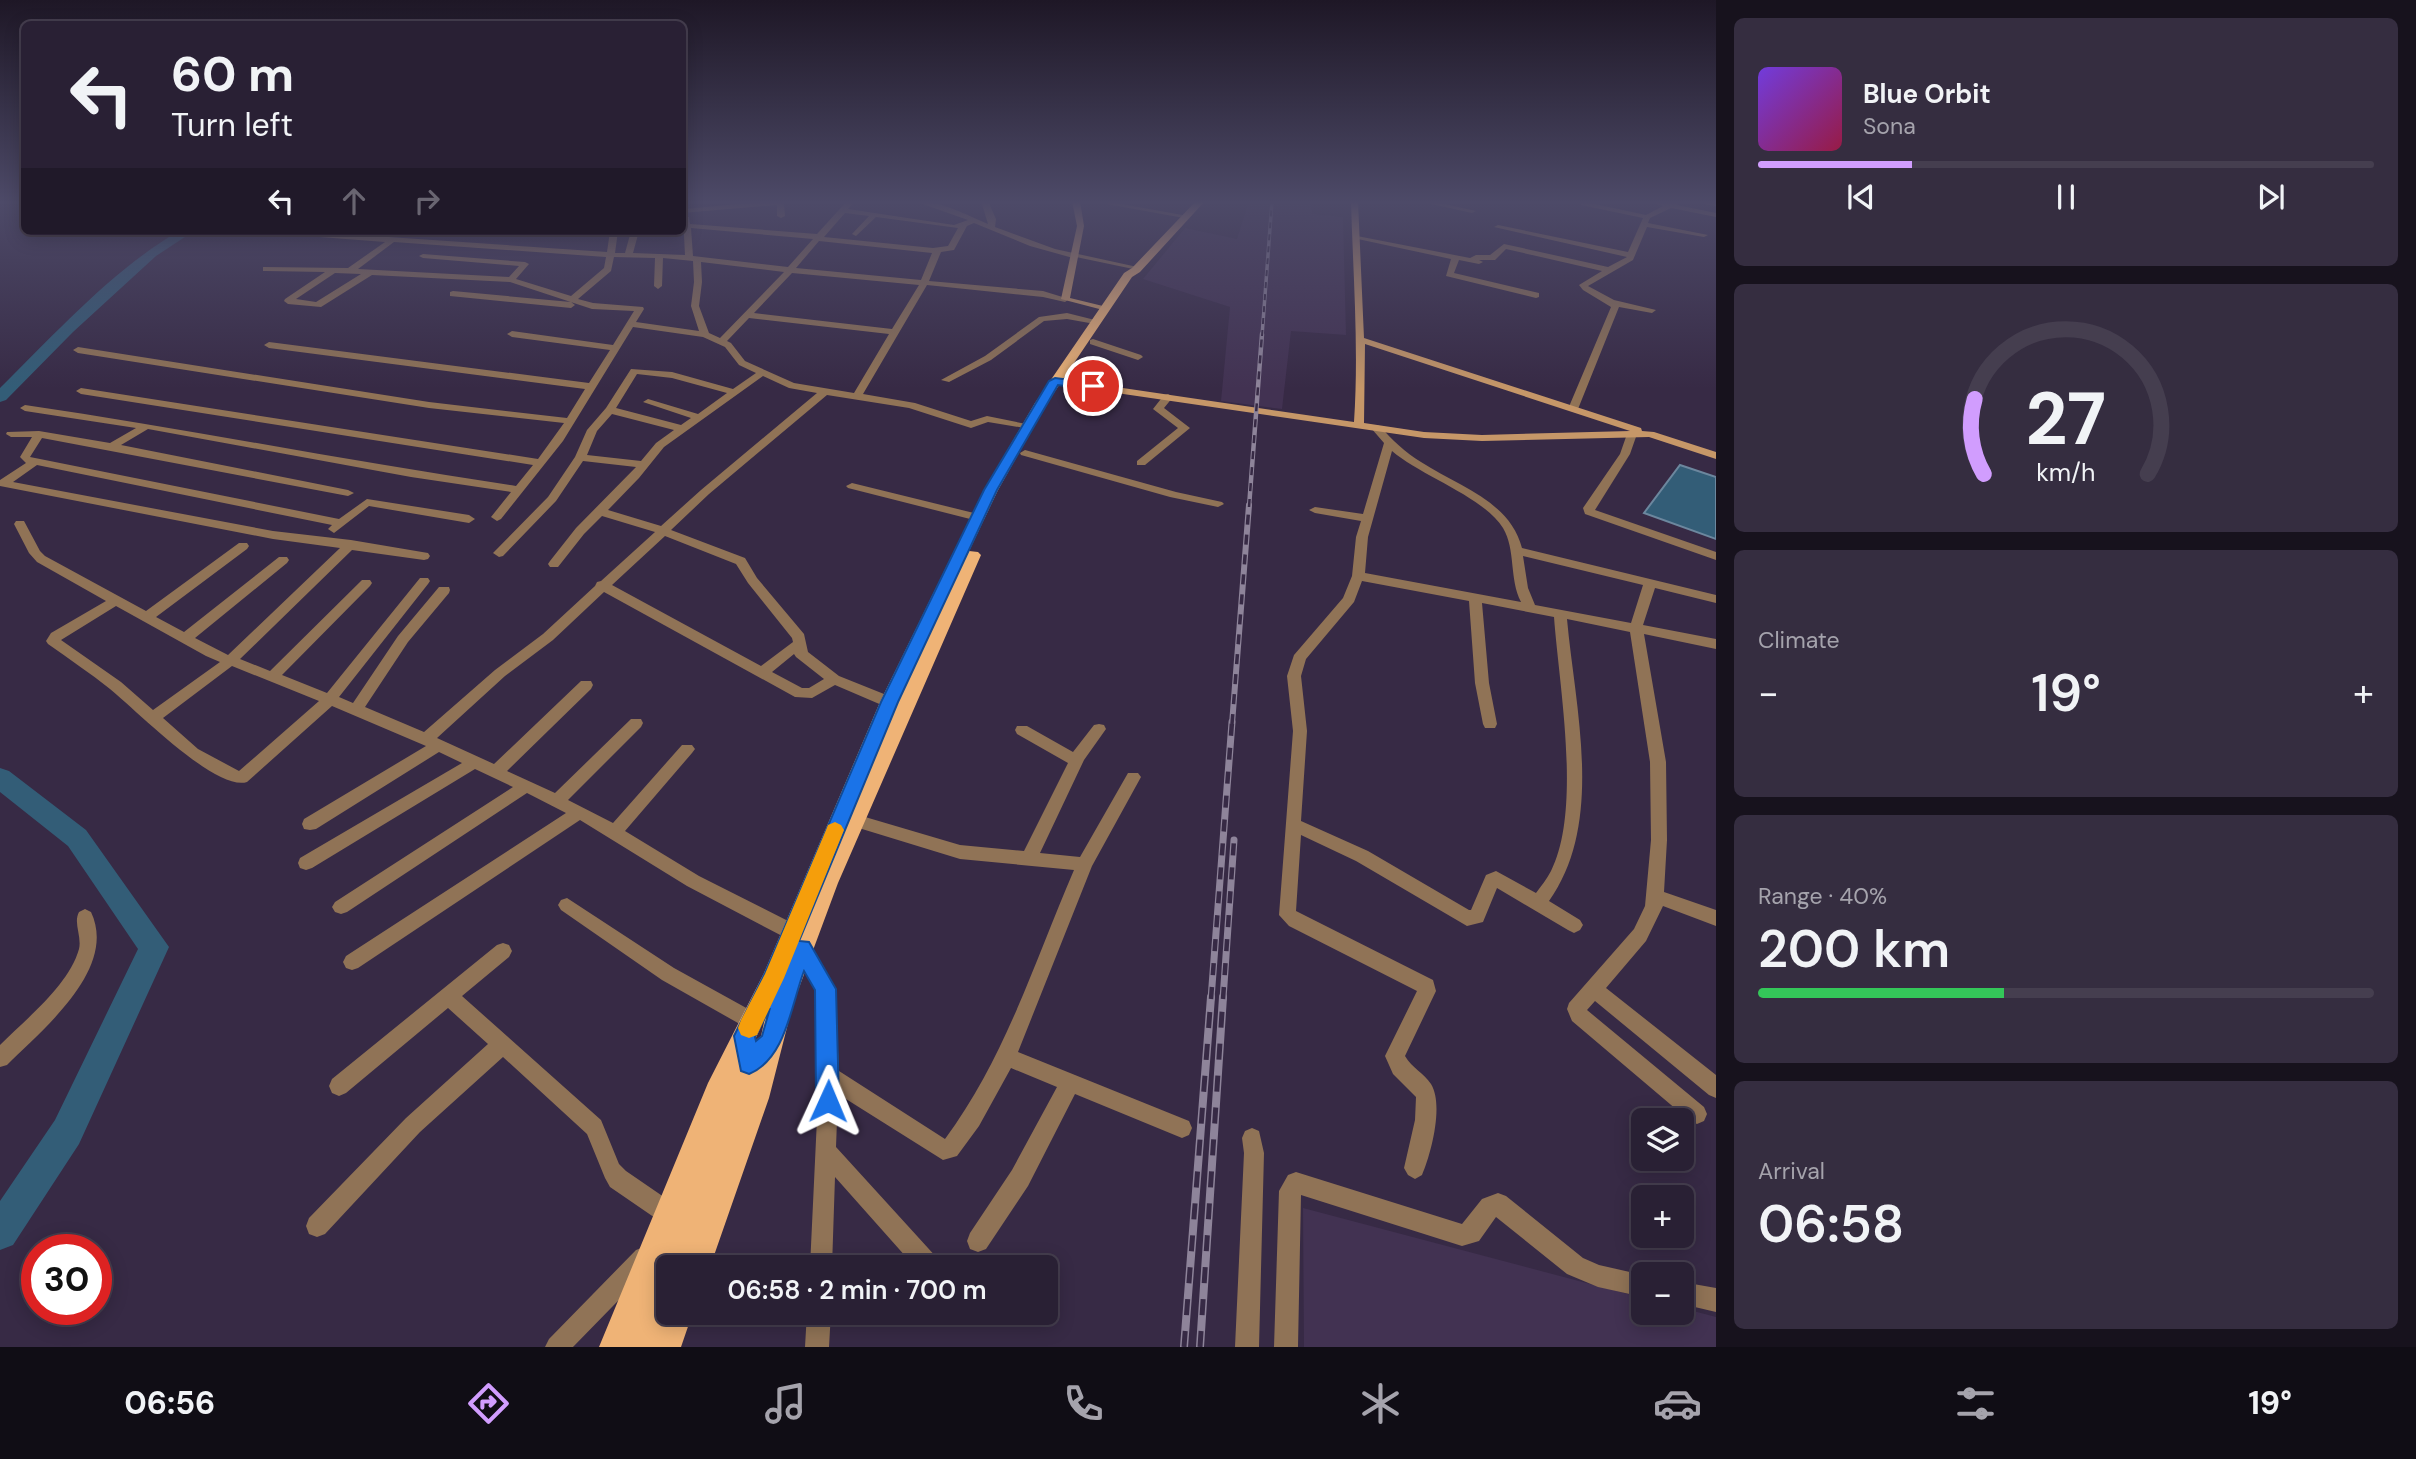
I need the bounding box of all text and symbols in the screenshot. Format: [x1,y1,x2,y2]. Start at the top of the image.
text: 60 m [171,42,294,106]
icon: left [56,49,147,140]
text: Blue Orbit [1863,77,1991,111]
text: Turn left [171,104,293,146]
text: Sona [1863,111,1916,141]
icon: previous [1842,178,1880,216]
icon: pause [2047,178,2085,216]
icon: next [2252,178,2290,216]
icon: left [262,182,300,220]
icon: ahead [335,182,373,220]
icon: right [408,182,446,220]
pin [1063,356,1123,416]
icon: arrive [1074,367,1112,405]
text: 27 [2026,372,2106,467]
text: km/h [2036,455,2096,488]
text: Climate [1758,625,1840,655]
text: 19° [2031,659,2101,727]
text: − [1758,668,1779,718]
text: + [2353,668,2374,718]
text: Range · 40% [1758,881,1887,911]
text: 200 km [1758,915,1950,983]
position arrow [791,1064,865,1138]
map controls [1631,1108,1694,1325]
button: layers [1631,1108,1694,1171]
text: Arrival [1758,1156,1825,1186]
button: + [1631,1185,1694,1248]
text: 06:58 [1758,1190,1904,1258]
speed limit sign: 30 [21,1234,112,1325]
button: − [1631,1262,1694,1325]
text: 06:58 · 2 min · 700 m [727,1273,987,1307]
icon: directions [464,1379,513,1428]
icon: music [761,1379,810,1428]
icon: phone [1059,1379,1108,1428]
icon: climate [1356,1379,1405,1428]
icon: car [1653,1379,1702,1428]
icon: filters [1951,1379,2000,1428]
text: 06:56 [124,1382,215,1424]
text: 19° [2248,1382,2292,1424]

